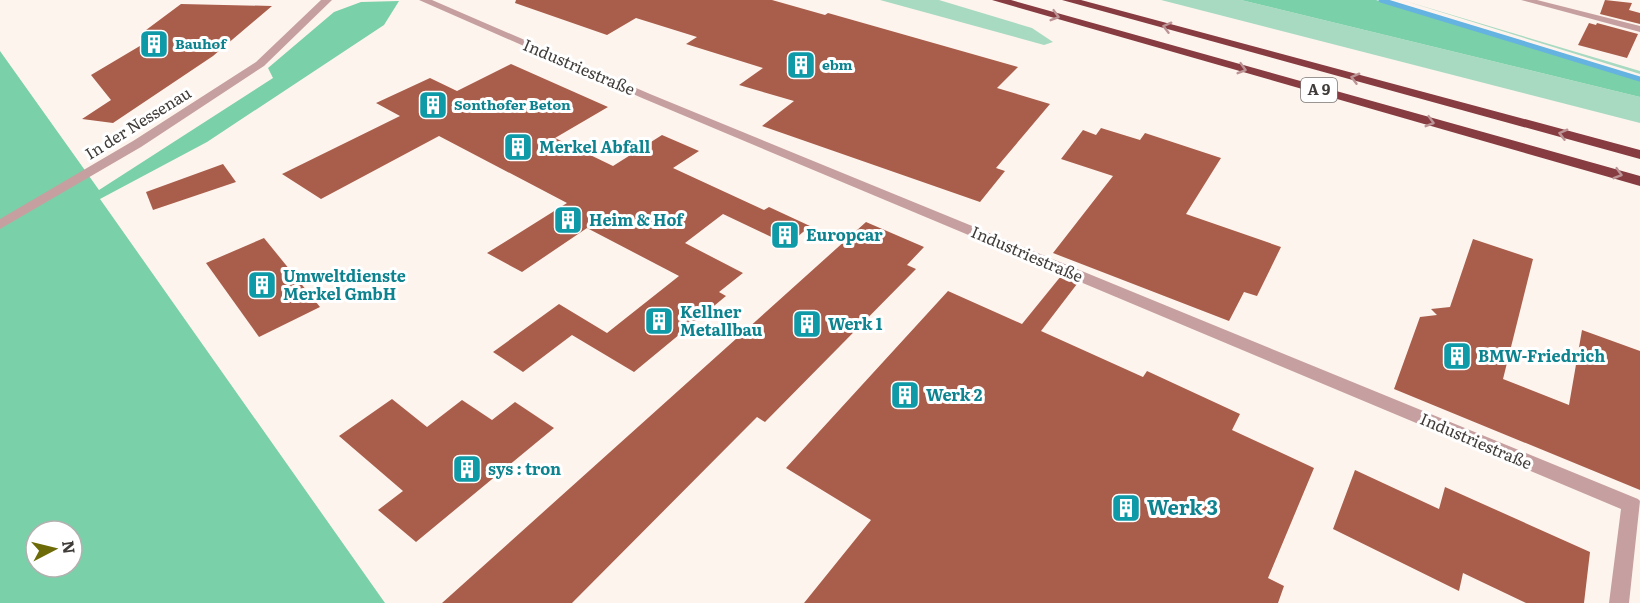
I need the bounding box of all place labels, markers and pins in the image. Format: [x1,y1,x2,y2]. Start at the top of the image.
building icon: Bauhof [138,28,170,60]
place label: Bauhof [175,33,228,53]
building icon: ebm [785,49,817,81]
place label: ebm [822,54,853,74]
building icon: Sonthofer Beton [417,89,449,121]
place label: Sonthofer Beton [454,94,571,114]
building icon: Merkel Abfall [502,131,534,163]
place label: Merkel Abfall [539,134,650,158]
building icon: Heim & Hof [552,204,584,236]
place label: Heim & Hof [589,207,685,231]
building icon: Europcar [769,219,801,251]
place label: Europcar [806,222,883,246]
place label: Umweltdienste Merkel GmbH [283,263,406,305]
building icon: Umweltdienste Merkel GmbH [246,269,278,301]
place label: Kellner Metallbau [680,299,762,341]
building icon: Kellner Metallbau [643,305,675,337]
building icon: Werk 1 [791,308,823,340]
place label: Werk 1 [828,311,883,335]
building icon: BMW-Friedrich [1441,340,1473,372]
place label: BMW-Friedrich [1478,343,1605,367]
building icon: Werk 2 [889,379,921,411]
place label: Werk 2 [926,382,983,406]
building icon: sys : tron [451,453,483,485]
place label: sys : tron [488,456,561,480]
place label: Werk 3 [1147,491,1218,521]
building icon: Werk 3 [1110,492,1142,524]

